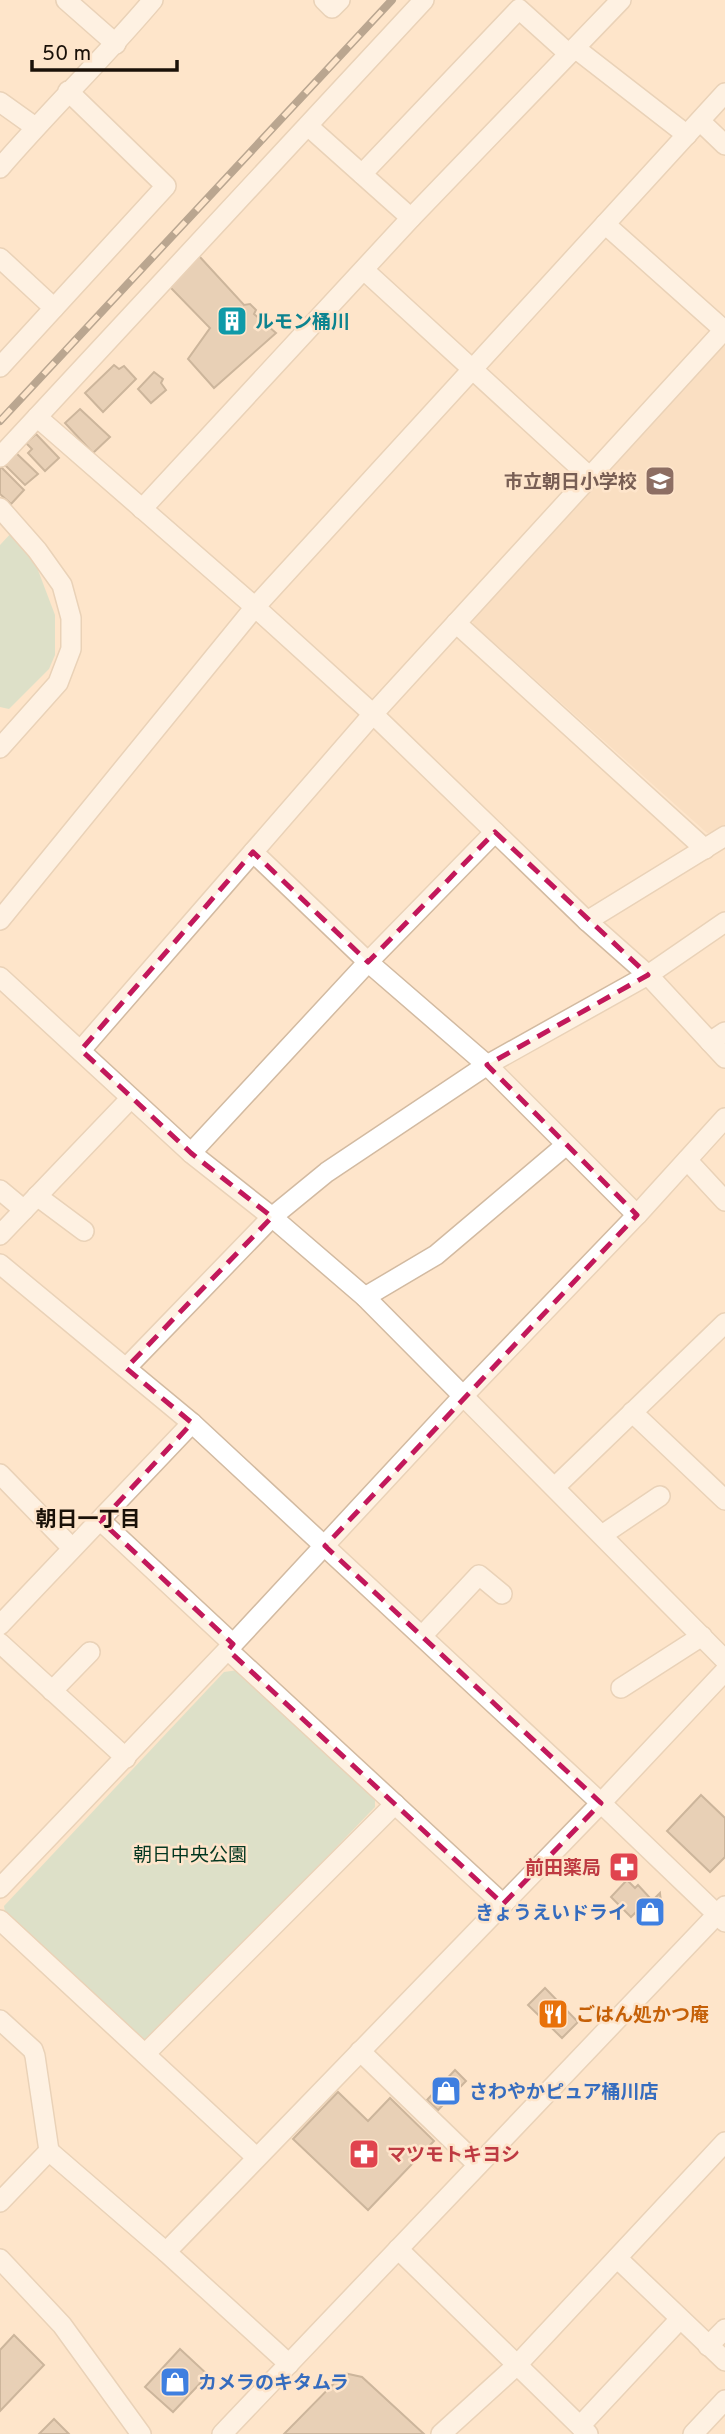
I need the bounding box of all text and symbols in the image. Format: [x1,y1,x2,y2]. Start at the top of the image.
scale bar [32,28,177,72]
text: 50 m [42,41,91,68]
building icon: ルモン桶川 [215,304,249,338]
place label: ルモン桶川 [255,311,350,335]
school or university icon: 市立朝日小学校 [643,464,677,498]
place label: 市立朝日小学校 [504,471,637,495]
district label: 朝日一丁目 [36,1507,141,1534]
park label: 朝日中央公園 [133,1844,247,1868]
pharmacy icon: 前田薬局 [607,1850,641,1884]
place label: 前田薬局 [525,1857,601,1881]
shop icon: きょうえいドライ [633,1895,667,1929]
place label: きょうえいドライ [475,1902,627,1926]
restaurant icon: ごはん処かつ庵 [536,1997,570,2031]
place label: ごはん処かつ庵 [576,2004,709,2028]
shop icon: さわやかピュア桶川店 [429,2074,463,2108]
place label: さわやかピュア桶川店 [469,2081,659,2105]
pharmacy icon: マツモトキヨシ [347,2137,381,2171]
place label: マツモトキヨシ [387,2144,520,2168]
shop icon: カメラのキタムラ [158,2365,192,2399]
place label: カメラのキタムラ [198,2372,349,2396]

